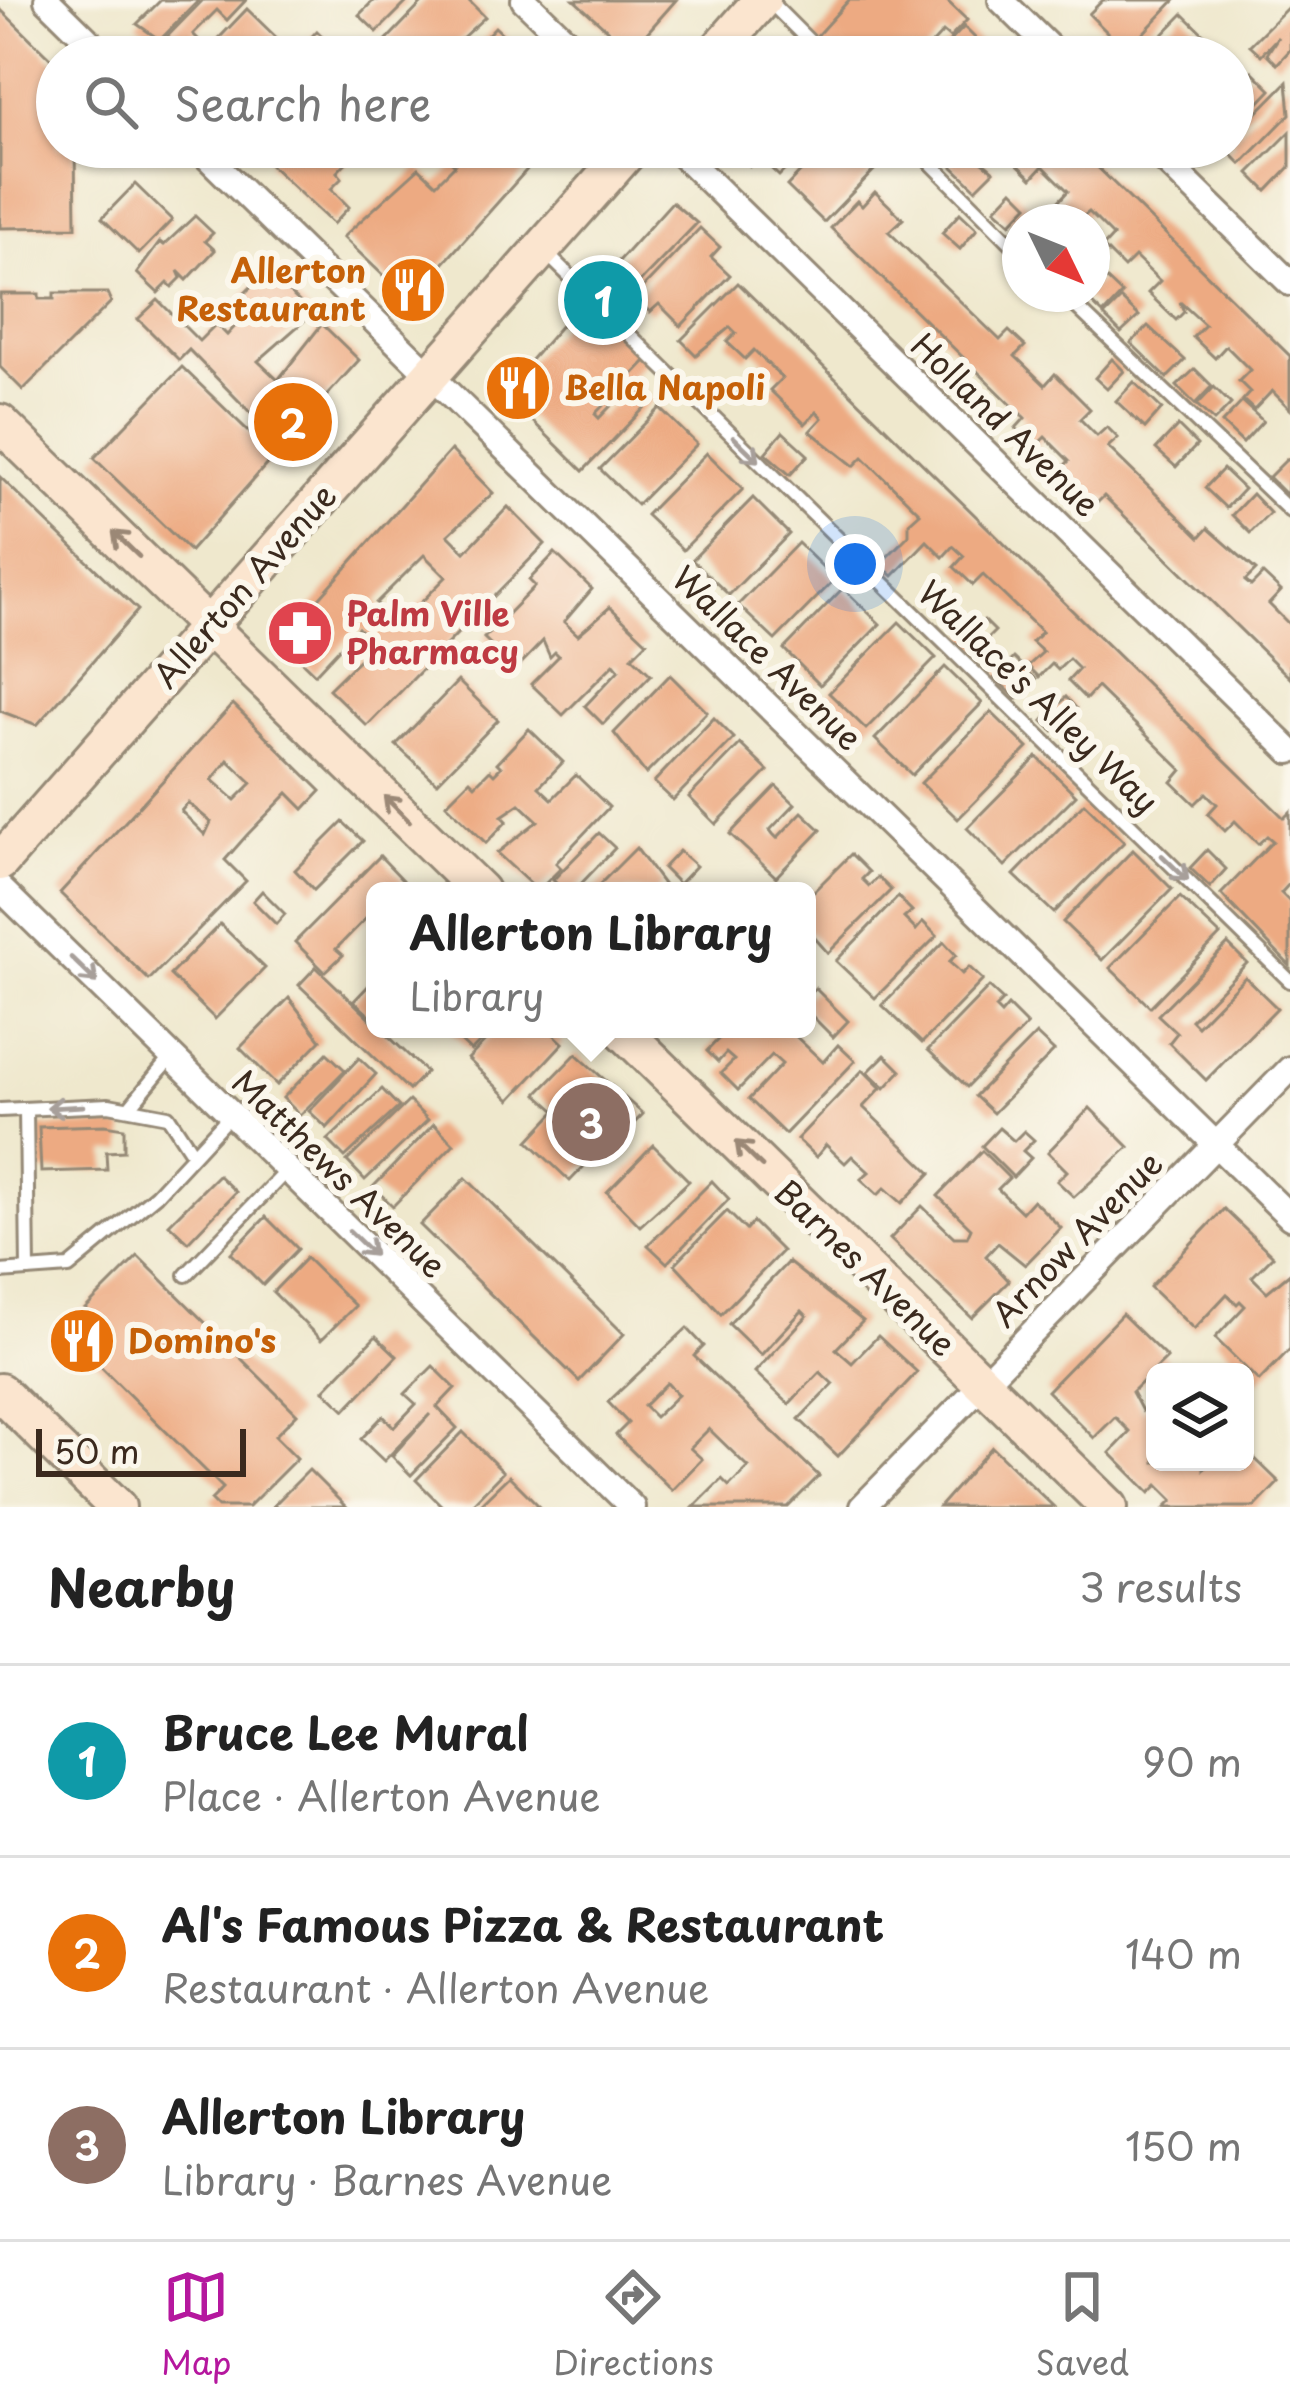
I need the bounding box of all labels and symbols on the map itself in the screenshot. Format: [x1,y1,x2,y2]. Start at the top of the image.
north arrow [1002,204,1110,312]
place label: Allerton Restaurant [176,244,366,332]
restaurant icon: Allerton Restaurant [378,255,448,325]
pin: 1 [564,255,642,345]
street label: Holland Avenue [901,320,1112,527]
restaurant icon: Bella Napoli [483,353,553,423]
place label: Bella Napoli [564,361,765,411]
pin: 2 [254,377,332,467]
one-way arrow [731,434,760,463]
street label: Allerton Avenue [140,471,347,698]
one-way arrow [112,531,142,559]
your location [825,534,885,594]
street label: Wallace Avenue [662,553,875,761]
street label: Wallace's Alley Way [908,567,1171,824]
place label: Palm Ville Pharmacy [346,587,519,675]
pharmacy icon: Palm Ville Pharmacy [265,598,335,668]
one-way arrow [383,795,412,824]
one-way arrow [1160,854,1189,882]
one-way arrow [68,955,98,985]
street label: Matthews Avenue [222,1057,459,1288]
pin: 3 [552,1077,630,1167]
one-way arrow [46,1096,85,1119]
street label: Arnow Avenue [979,1138,1173,1337]
one-way arrow [735,1140,764,1169]
street label: Barnes Avenue [764,1167,969,1366]
one-way arrow [347,1229,376,1257]
restaurant icon: Domino's [47,1306,117,1376]
place label: Domino's [128,1314,276,1364]
scale bar [36,1423,246,1476]

